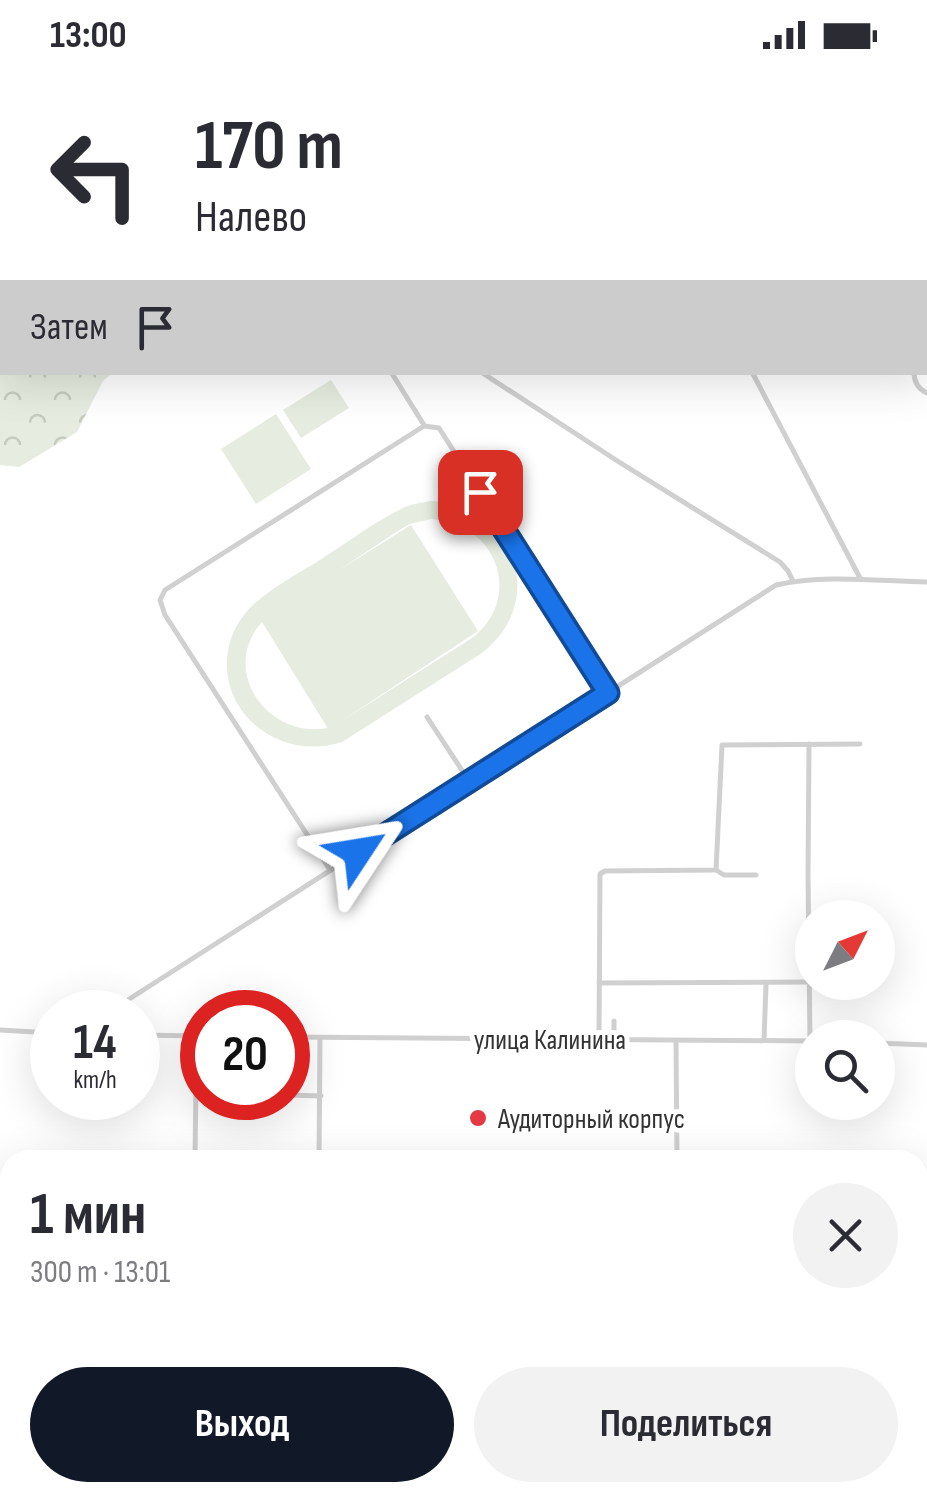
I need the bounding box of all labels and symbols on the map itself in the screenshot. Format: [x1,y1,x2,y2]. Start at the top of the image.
pin [438,450,523,535]
position arrow [306,800,410,904]
north arrow [795,900,895,1000]
speed limit sign: 20 [180,990,310,1120]
street label: улица Калинина [474,1024,626,1057]
place label: Аудиторный корпус [497,1103,685,1136]
marker: Аудиторный корпус [467,1107,489,1129]

